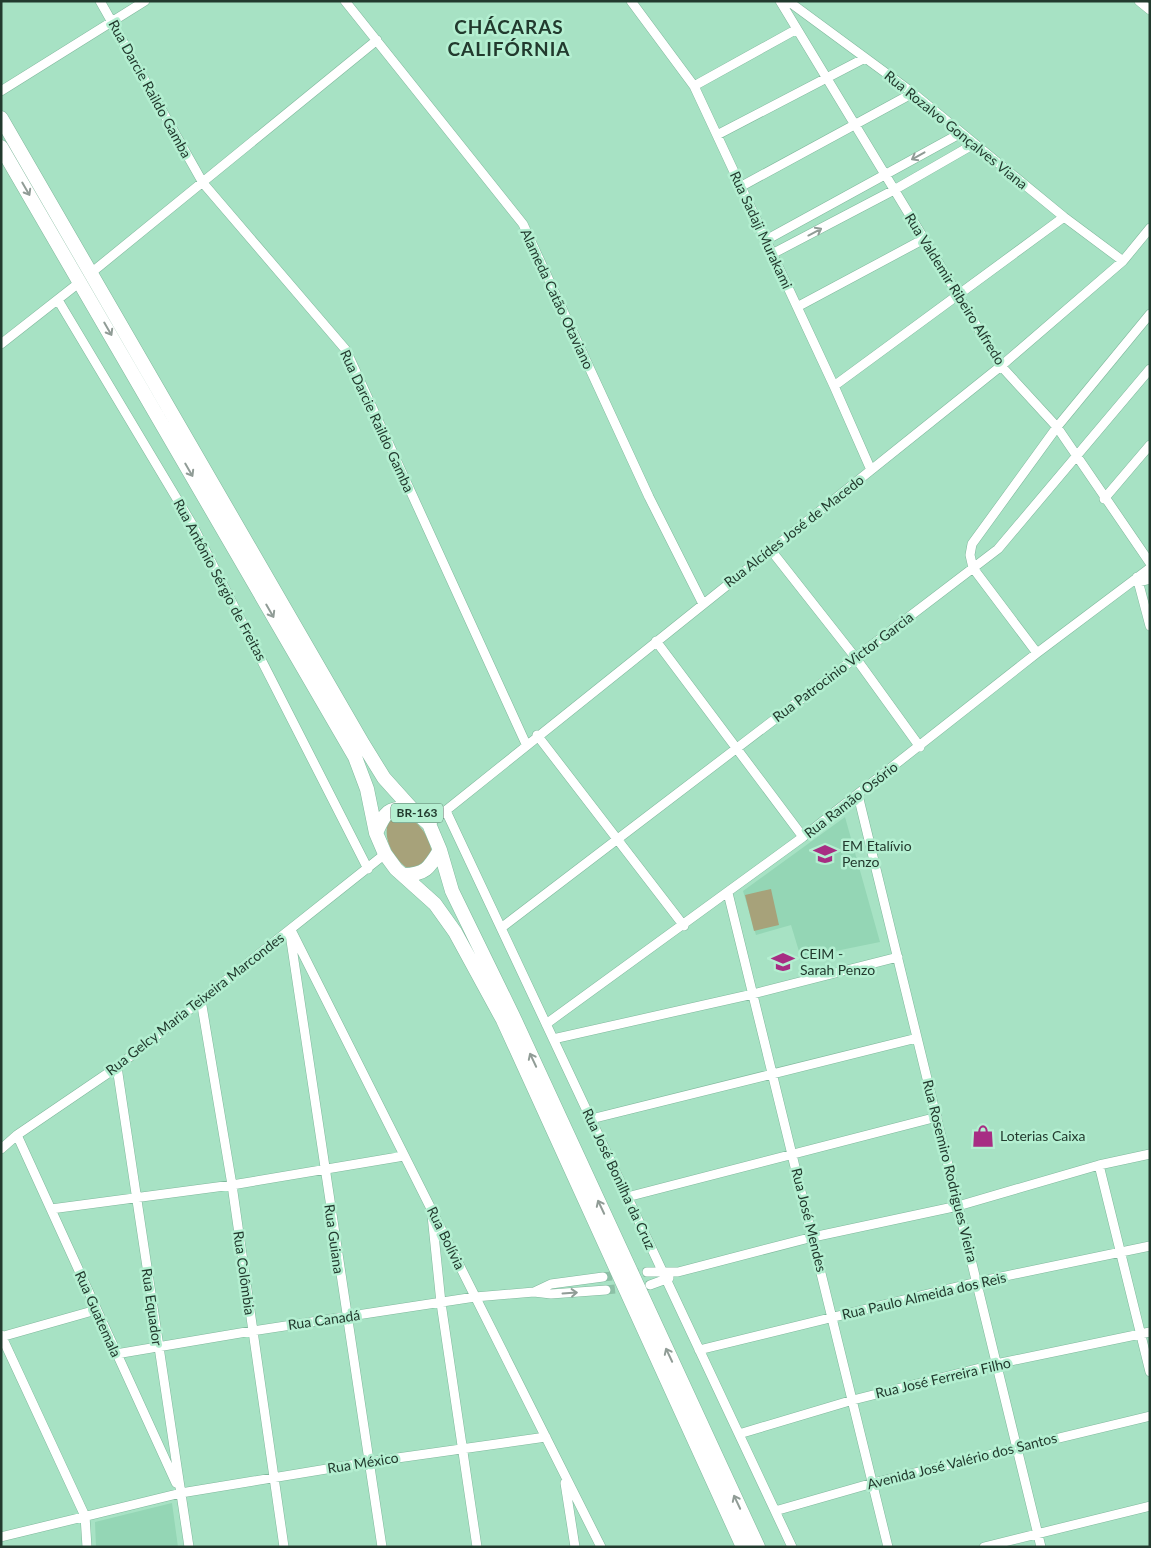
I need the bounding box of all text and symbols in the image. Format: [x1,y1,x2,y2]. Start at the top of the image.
district label: CHÁCARAS CALIFÓRNIA [448,15,570,60]
street label: Rua Darcie Raildo Gamba [105,17,196,161]
street label: Rua Rozalvo Gonçalves Viana [881,67,1031,193]
one-way arrow [911,152,926,161]
street label: Rua Sadaji Murakami [727,168,796,291]
one-way arrow [21,181,31,196]
street label: Rua Valdemir Ribeiro Alfredo [902,210,1009,368]
street label: Alameda Catão Otaviano [517,226,598,372]
one-way arrow [807,226,822,236]
one-way arrow [103,322,113,336]
street label: Rua Darcie Raildo Gamba [337,347,418,495]
one-way arrow [184,463,194,477]
street label: Rua Alcídes José de Macedo [720,471,867,590]
street label: Rua Antônio Sérgio de Freitas [170,496,270,664]
one-way arrow [265,603,275,618]
street label: Rua Patrocinio Victor Garcia [769,608,916,725]
street label: Rua Ramão Osório [801,758,901,841]
road number: BR-163 [391,804,443,822]
place label: EM Etalívio Penzo [842,837,912,870]
school or university icon: EM Etalívio Penzo [812,841,838,867]
street label: Rua Gelcy Maria Teixeira Marcondes [102,929,287,1079]
place label: CEIM - Sarah Penzo [800,945,875,978]
school or university icon: CEIM - Sarah Penzo [770,949,796,975]
one-way arrow [528,1053,538,1068]
street label: Rua Rosemiro Rodrigues Vieira [920,1078,981,1264]
street label: Rua José Bonilha da Cruz [579,1106,660,1252]
shop icon: Loterias Caixa [970,1123,996,1149]
place label: Loterias Caixa [1000,1127,1086,1144]
street label: Rua José Mendes [788,1166,831,1274]
one-way arrow [596,1200,606,1215]
street label: Rua Guiana [321,1203,348,1275]
street label: Rua Bolívia [424,1204,469,1272]
street label: Rua Colômbia [230,1230,259,1316]
street label: Rua Equador [139,1267,166,1347]
street label: Rua Guatemala [72,1268,125,1360]
street label: Rua Paulo Almeida dos Reis [840,1268,1008,1323]
one-way arrow [561,1288,577,1297]
street label: Rua Canadá [287,1306,361,1333]
one-way arrow [664,1348,674,1363]
street label: Rua José Ferreira Filho [874,1354,1012,1401]
street label: Avenida José Valério dos Santos [865,1429,1059,1492]
street label: Rua México [326,1448,400,1477]
one-way arrow [732,1495,742,1510]

